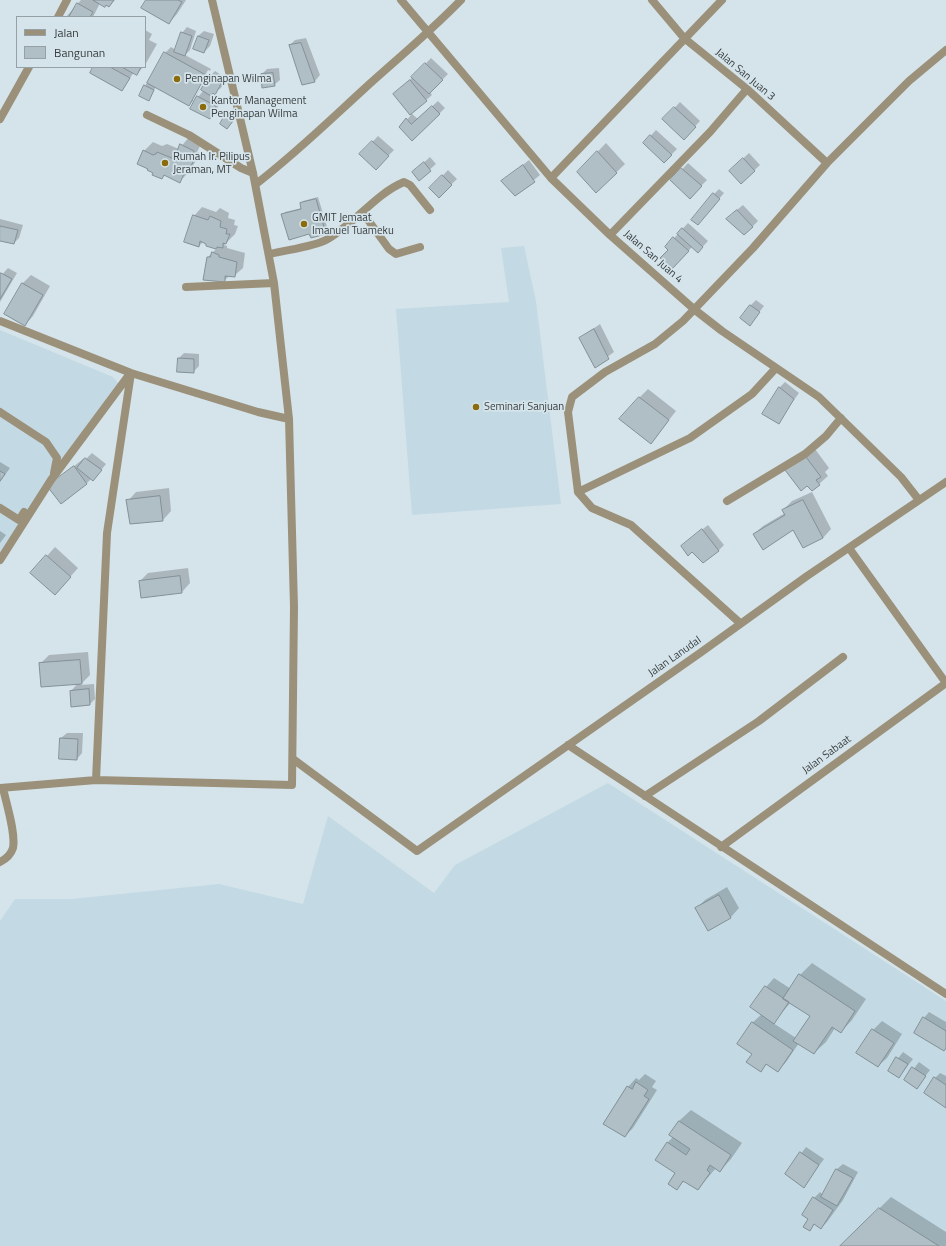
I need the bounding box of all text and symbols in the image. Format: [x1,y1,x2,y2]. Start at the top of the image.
legend [16,16,146,68]
text: Jalan [54,23,79,42]
text: Bangunan [54,43,105,62]
street label: Jalan San Juan 3 [712,46,778,104]
place label: Penginapan Wilma [185,72,271,86]
marker: Penginapan Wilma [172,74,182,84]
place label: Kantor Management Penginapan Wilma [211,94,306,120]
marker: Kantor Management Penginapan Wilma [198,102,208,112]
place label: Rumah Ir. Pilipus Jeraman, MT [173,150,250,176]
marker: Rumah Ir. Pilipus Jeraman, MT [160,158,170,168]
place label: GMIT Jemaat Imanuel Tuameku [312,211,394,237]
marker: GMIT Jemaat Imanuel Tuameku [299,219,309,229]
street label: Jalan San Juan 4 [621,228,685,286]
place label: Seminari Sanjuan [484,400,564,414]
marker: Seminari Sanjuan [471,402,481,412]
street label: Jalan Lanudal [646,634,704,680]
street label: Jalan Sabaat [800,733,854,777]

